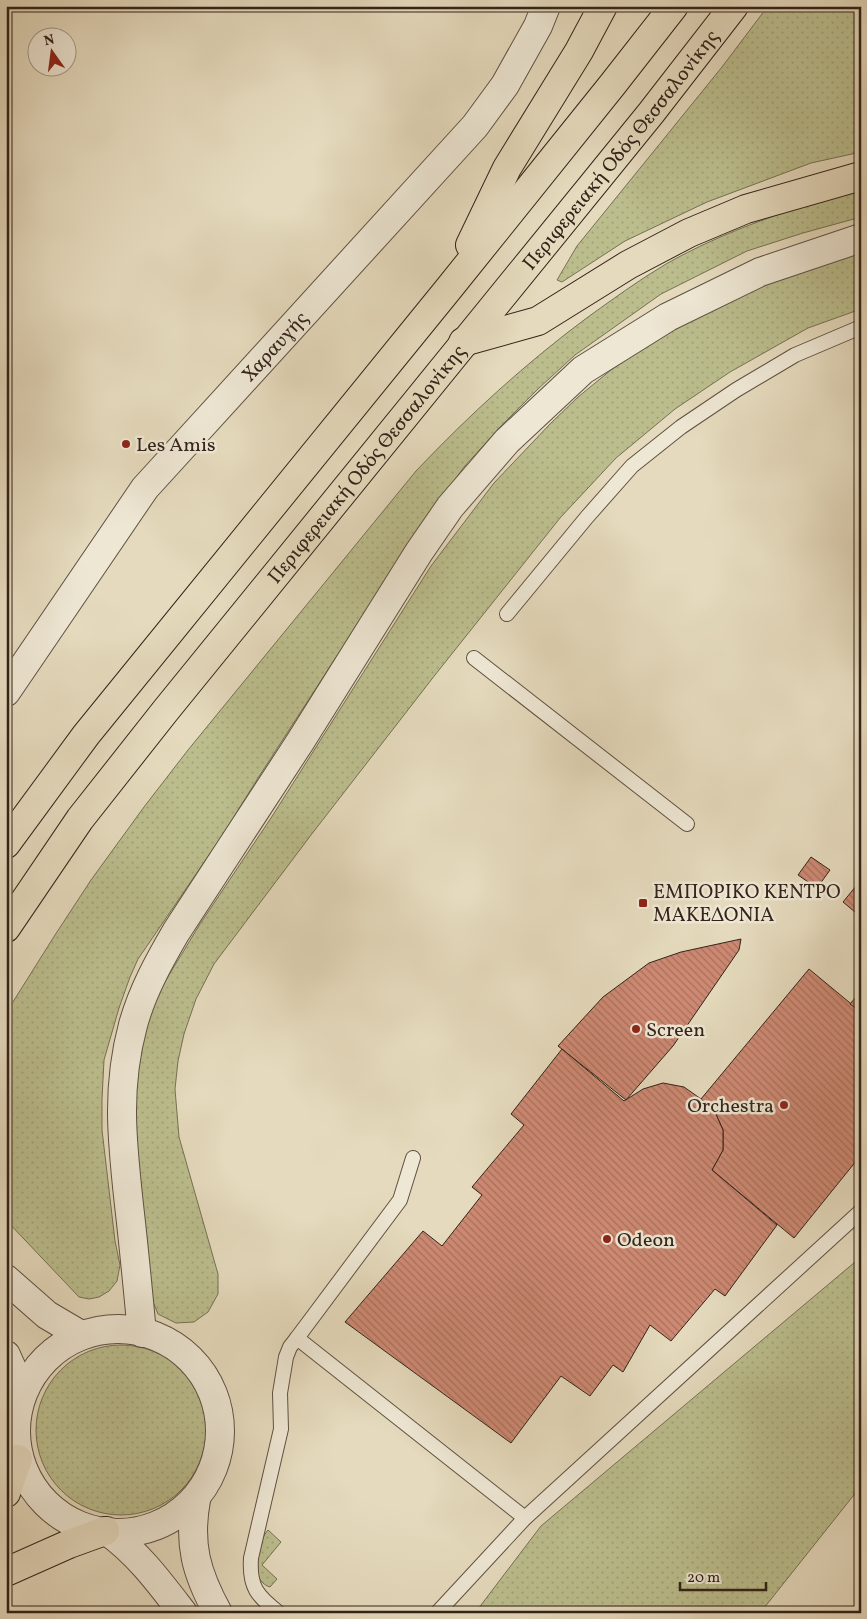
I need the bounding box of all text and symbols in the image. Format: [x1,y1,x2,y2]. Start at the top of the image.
street label: Περιφερειακή Οδός Θεσσαλονίκης [517,25,727,277]
north arrow [28,28,78,78]
text: N [42,30,56,51]
street label: Χαραυγής [236,306,316,389]
street label: Περιφερειακή Οδός Θεσσαλονίκης [262,339,473,590]
place label: Les Amis [136,432,216,460]
marker: Les Amis [120,438,132,450]
place label: ΕΜΠΟΡΙΚΟ ΚΕΝΤΡΟ ΜΑΚΕΔΟΝΙΑ [653,879,841,930]
marker: ΕΜΠΟΡΙΚΟ ΚΕΝΤΡΟ ΜΑΚΕΔΟΝΙΑ [637,897,649,909]
place label: Screen [646,1017,705,1045]
marker: Screen [630,1023,642,1035]
place label: Orchestra [687,1093,774,1121]
marker: Orchestra [778,1099,790,1111]
place label: Odeon [617,1227,675,1255]
marker: Odeon [601,1233,613,1245]
scale bar [680,1559,766,1591]
text: 20 m [687,1568,720,1589]

